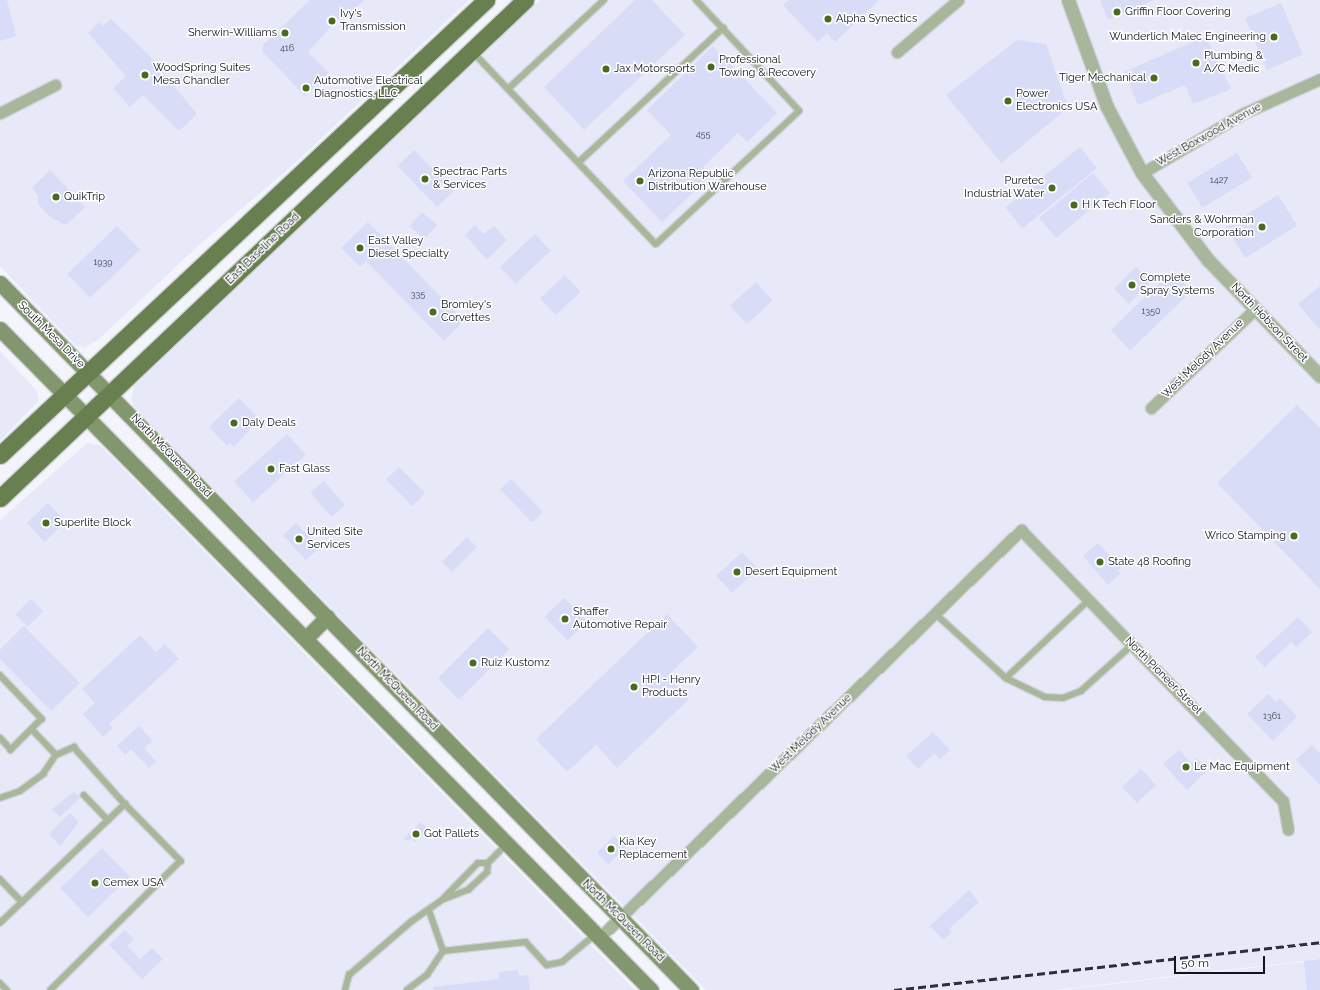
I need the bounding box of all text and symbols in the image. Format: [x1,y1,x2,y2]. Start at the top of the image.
place label: Griffin Floor Covering [1125,5,1231,19]
marker: Griffin Floor Covering [1112,7,1122,17]
place label: Ivy's Transmission [340,8,406,34]
place label: Alpha Synectics [836,12,917,26]
marker: Alpha Synectics [823,14,833,24]
marker: Ivy's Transmission [327,16,337,26]
place label: Sherwin-Williams [188,26,277,40]
marker: Sherwin-Williams [280,28,290,38]
place label: Wunderlich Malec Engineering [1109,30,1266,44]
marker: Wunderlich Malec Engineering [1269,32,1279,42]
house number: 416 [280,43,294,53]
place label: Plumbing & A/C Medic [1204,50,1263,76]
place label: Professional Towing & Recovery [719,54,816,80]
marker: Plumbing & A/C Medic [1191,58,1201,68]
place label: WoodSpring Suites Mesa Chandler [153,62,250,88]
place label: Jax Motorsports [614,62,695,76]
marker: Professional Towing & Recovery [706,62,716,72]
marker: Jax Motorsports [601,64,611,74]
marker: WoodSpring Suites Mesa Chandler [140,70,150,80]
place label: Tiger Mechanical [1059,71,1146,85]
marker: Tiger Mechanical [1149,73,1159,83]
place label: Automotive Electrical Diagnostics, LLC [314,75,423,101]
marker: Automotive Electrical Diagnostics, LLC [301,83,311,93]
place label: Power Electronics USA [1016,88,1097,114]
marker: Power Electronics USA [1003,96,1013,106]
street label: West Boxwood Avenue [1154,101,1264,169]
house number: 455 [696,129,710,139]
place label: Spectrac Parts & Services [433,166,507,192]
place label: Arizona Republic Distribution Warehouse [648,168,767,194]
marker: Spectrac Parts & Services [420,174,430,184]
place label: Puretec Industrial Water [964,175,1044,201]
house number: 1427 [1210,175,1228,185]
marker: Arizona Republic Distribution Warehouse [635,176,645,186]
marker: Puretec Industrial Water [1047,183,1057,193]
place label: QuikTrip [64,190,105,204]
marker: QuikTrip [51,192,61,202]
place label: H K Tech Floor [1082,198,1156,212]
marker: H K Tech Floor [1069,200,1079,210]
street label: East Baseline Road [224,211,302,287]
place label: Sanders & Wohrman Corporation [1149,214,1254,240]
marker: Sanders & Wohrman Corporation [1257,222,1267,232]
place label: East Valley Diesel Specialty [368,235,449,261]
marker: East Valley Diesel Specialty [355,243,365,253]
house number: 1939 [93,257,113,267]
place label: Complete Spray Systems [1140,272,1215,298]
marker: Complete Spray Systems [1127,280,1137,290]
street label: North Hobson Street [1228,281,1310,365]
house number: 335 [411,289,425,299]
street label: South Mesa Drive [15,299,87,371]
place label: Bromley's Corvettes [441,299,491,325]
house number: 1350 [1141,306,1161,316]
marker: Bromley's Corvettes [428,307,438,317]
street label: West Melody Avenue [1159,316,1247,402]
street label: North McQueen Road [128,412,214,500]
place label: Daly Deals [242,416,296,430]
marker: Daly Deals [229,418,239,428]
place label: Fast Glass [279,462,330,476]
marker: Fast Glass [266,464,276,474]
place label: Superlite Block [54,516,131,530]
marker: Superlite Block [41,518,51,528]
place label: United Site Services [307,526,363,552]
place label: Wrico Stamping [1205,529,1286,543]
marker: Wrico Stamping [1289,531,1299,541]
marker: United Site Services [294,534,304,544]
place label: State 48 Roofing [1108,555,1191,569]
marker: State 48 Roofing [1095,557,1105,567]
place label: Desert Equipment [745,565,837,579]
marker: Desert Equipment [732,567,742,577]
place label: Shaffer Automotive Repair [573,606,667,632]
marker: Shaffer Automotive Repair [560,614,570,624]
street label: North Pioneer Street [1122,635,1204,717]
street label: North McQueen Road [354,645,440,733]
place label: Ruiz Kustomz [481,656,550,670]
marker: Ruiz Kustomz [468,658,478,668]
place label: HPI - Henry Products [642,674,701,700]
marker: HPI - Henry Products [629,682,639,692]
street label: West Melody Avenue [767,691,855,777]
house number: 1361 [1263,711,1281,721]
place label: Le Mac Equipment [1194,760,1290,774]
marker: Le Mac Equipment [1181,762,1191,772]
place label: Got Pallets [424,827,479,841]
marker: Got Pallets [411,829,421,839]
place label: Kia Key Replacement [619,836,687,862]
marker: Kia Key Replacement [606,844,616,854]
place label: Cemex USA [103,876,164,890]
street label: North McQueen Road [579,877,667,965]
marker: Cemex USA [90,878,100,888]
scale bar [1176,948,1267,974]
text: 50 m [1181,956,1209,970]

